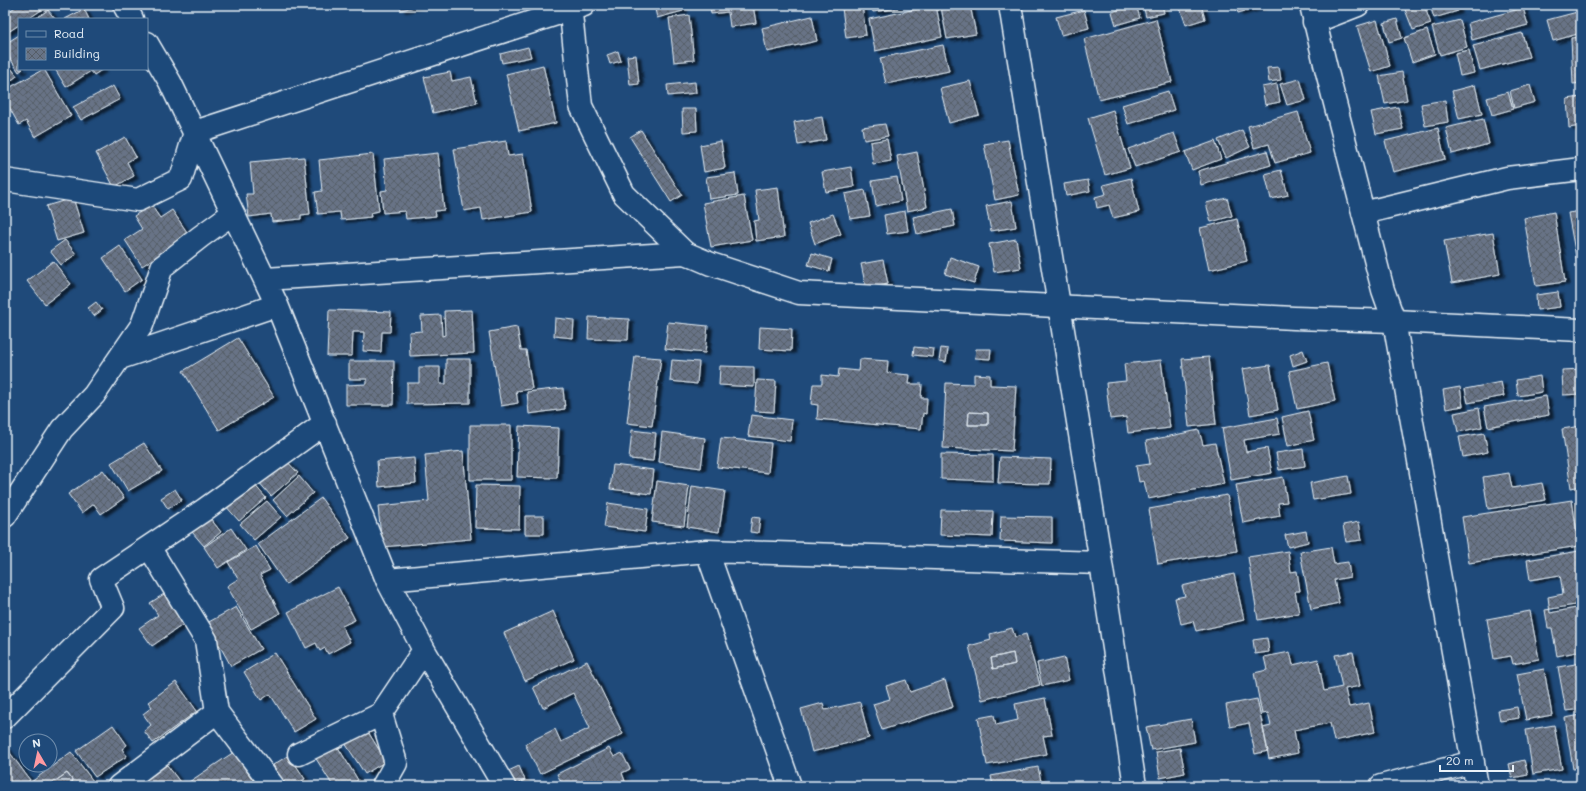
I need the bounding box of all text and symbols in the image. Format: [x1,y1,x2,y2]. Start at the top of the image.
legend [18,18,148,70]
text: Road [54,25,84,41]
text: Building [54,45,100,61]
north arrow [18,733,58,773]
text: N [31,735,42,751]
scale bar [1440,747,1513,773]
text: 20 m [1446,752,1474,768]

